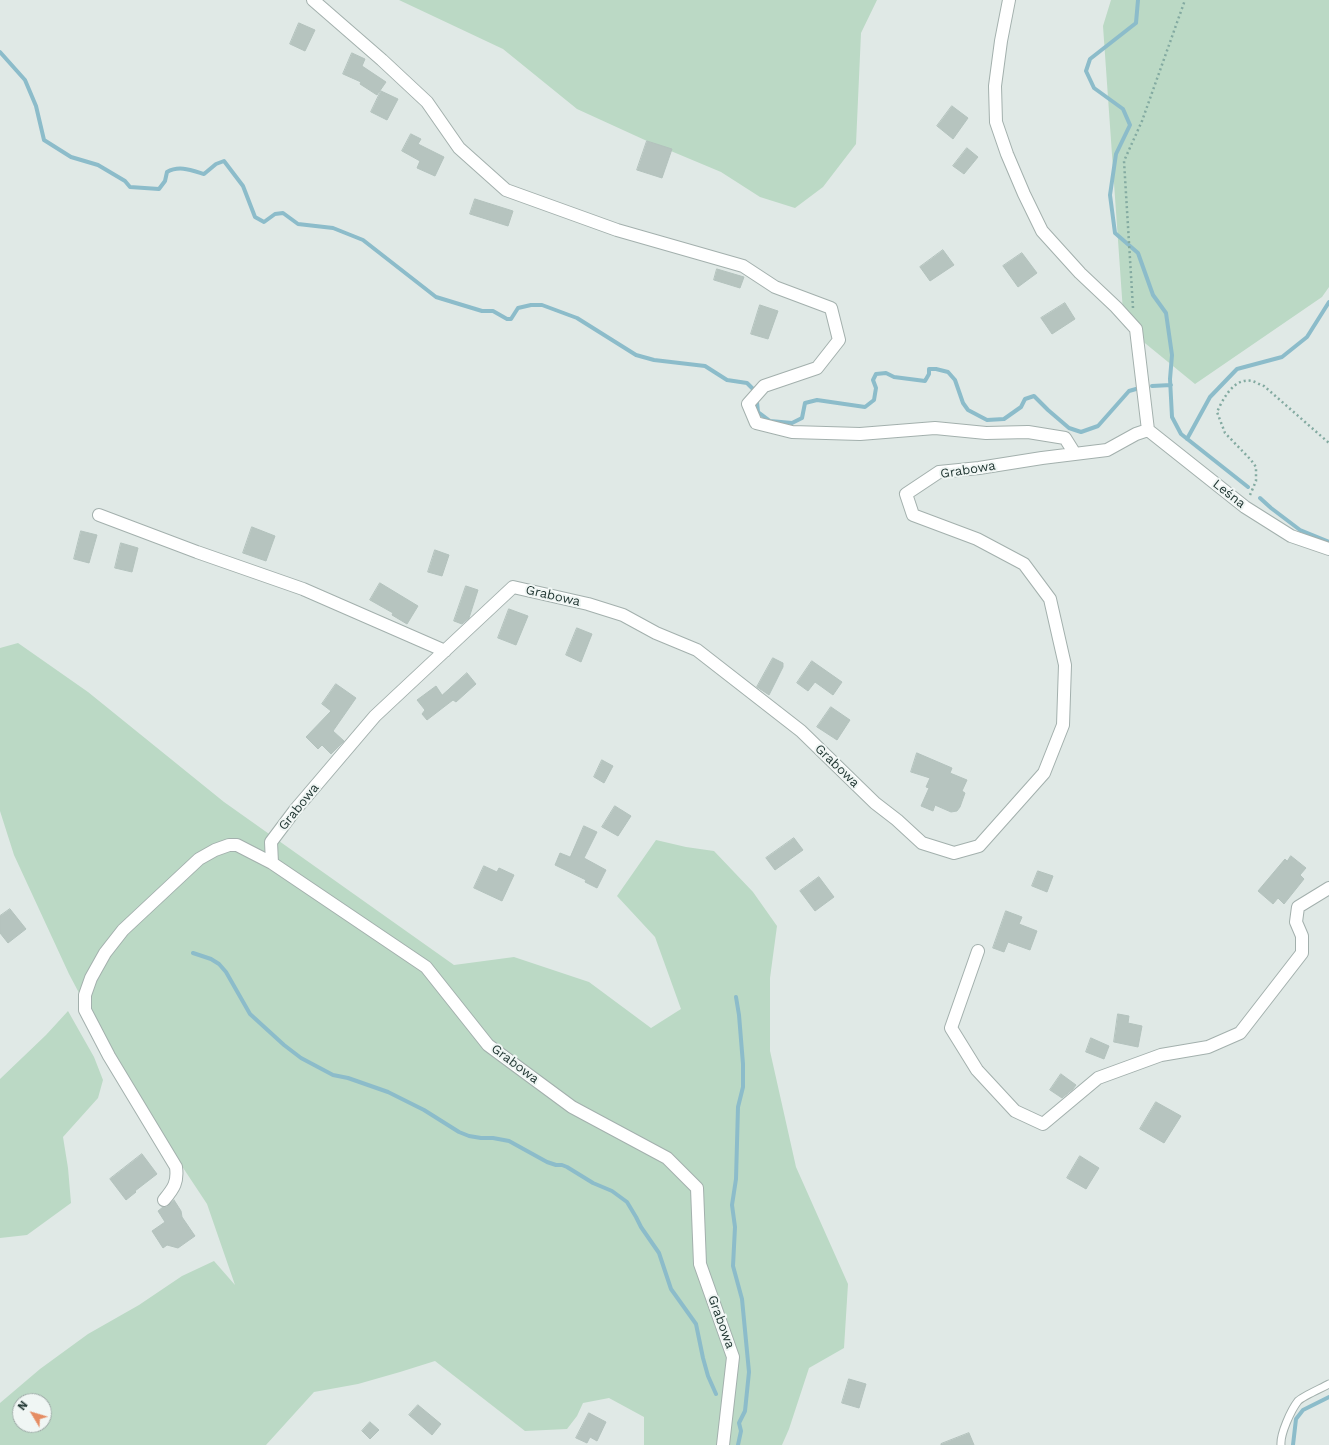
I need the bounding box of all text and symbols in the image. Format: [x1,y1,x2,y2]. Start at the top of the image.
street label: Grabowa [939,458,997,482]
street label: Leśna [1209,476,1249,512]
street label: Grabowa [524,582,582,610]
street label: Grabowa [812,741,862,791]
street label: Grabowa [275,780,323,834]
street label: Grabowa [488,1041,542,1087]
street label: Grabowa [704,1293,738,1351]
north arrow [12,1393,52,1433]
text: N [15,1399,31,1413]

